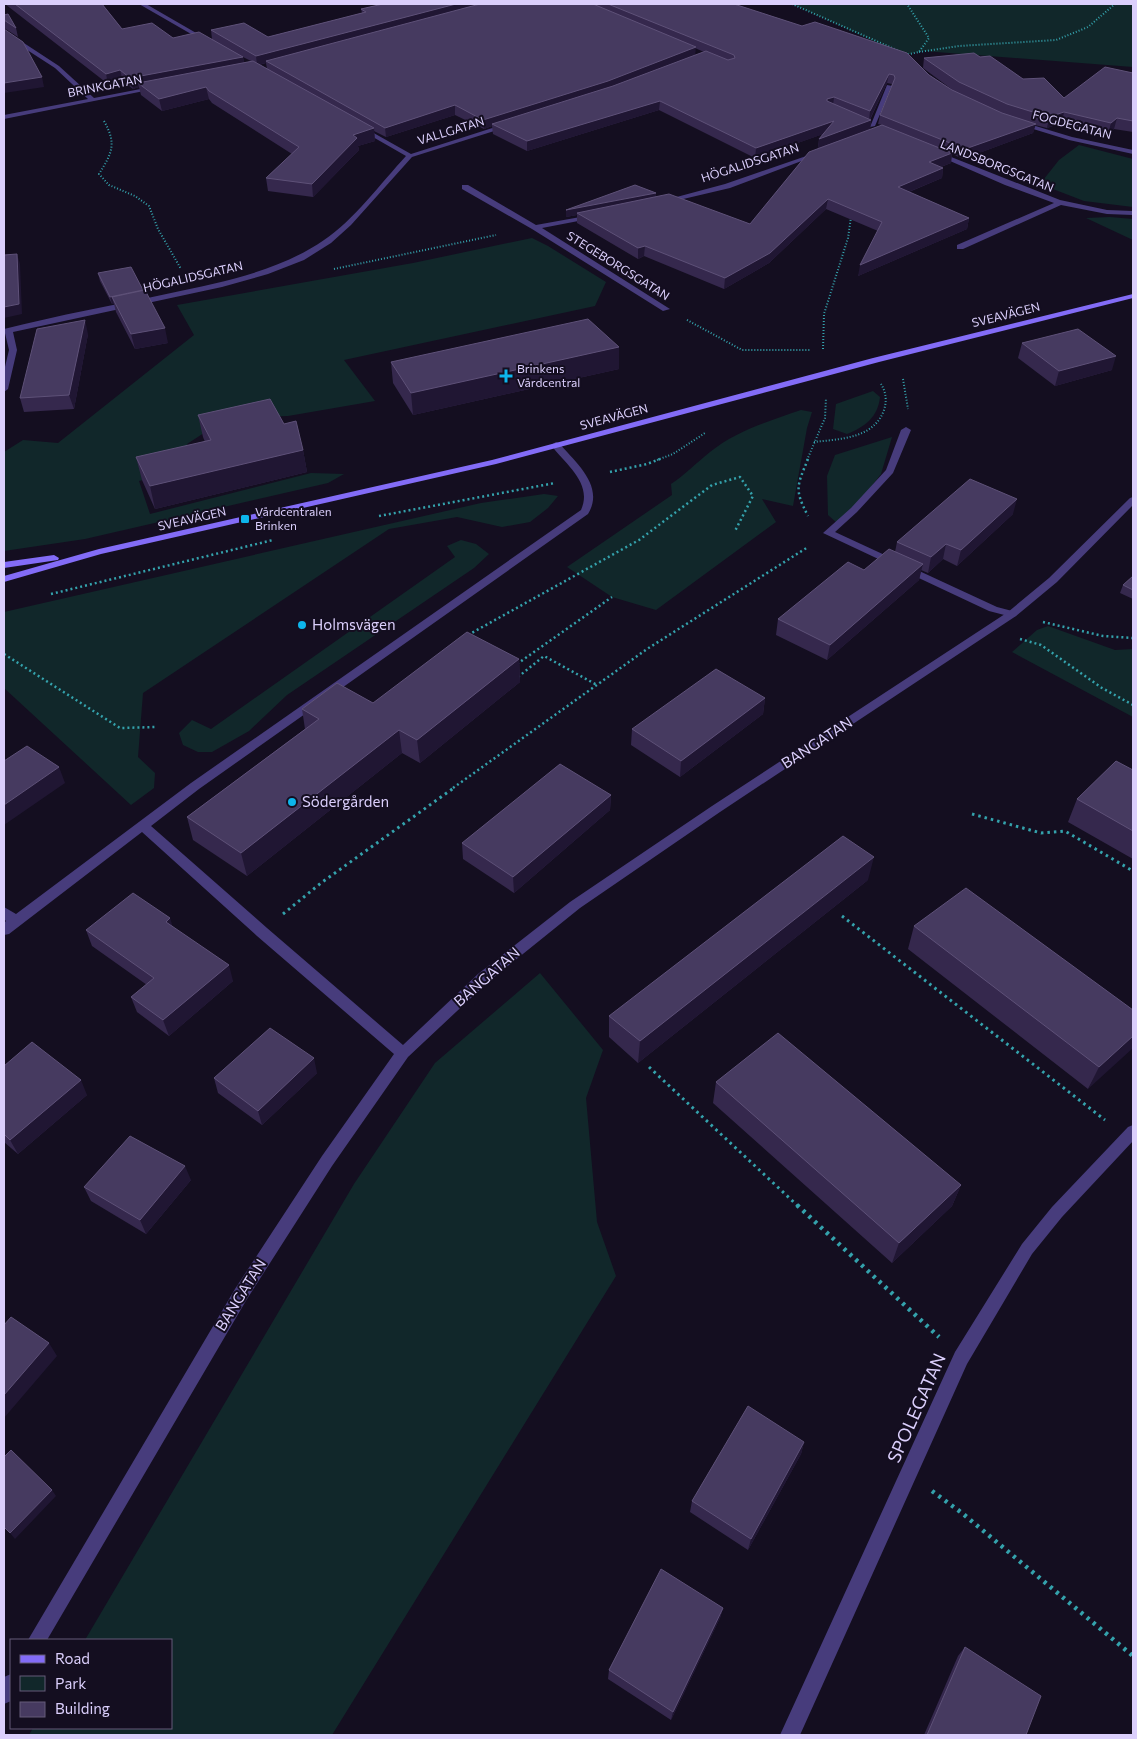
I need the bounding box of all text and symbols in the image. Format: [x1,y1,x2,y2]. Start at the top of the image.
street label: BRINKGATAN [66,71,143,99]
street label: FOGDEGATAN [1031,107,1113,141]
street label: VALLGATAN [416,113,486,147]
street label: LANDSBORGSGATAN [939,136,1056,194]
street label: HÖGALIDSGATAN [699,140,800,184]
street label: STEGEBORGSGATAN [564,228,673,303]
street label: HÖGALIDSGATAN [142,258,244,294]
street label: SVEAVÄGEN [970,299,1041,329]
place label: Brinkens Vårdcentral [517,361,580,389]
marker: Brinkens Vårdcentral [499,369,513,383]
street label: SVEAVÄGEN [578,400,649,432]
street label: SVEAVÄGEN [156,503,227,533]
place label: Vårdcentralen Brinken [255,504,332,532]
marker: Vårdcentralen Brinken [239,513,251,525]
place label: Holmsvägen [312,615,396,633]
marker: Holmsvägen [296,619,308,631]
street label: BANGATAN [777,712,855,772]
place label: Södergården [302,792,389,810]
marker: Södergården [286,796,298,808]
street label: BANGATAN [450,943,523,1010]
street label: BANGATAN [211,1255,269,1334]
street label: SPOLEGATAN [882,1349,950,1466]
legend [10,1639,172,1729]
text: Road [55,1649,90,1667]
text: Park [55,1674,86,1692]
text: Building [55,1699,110,1717]

